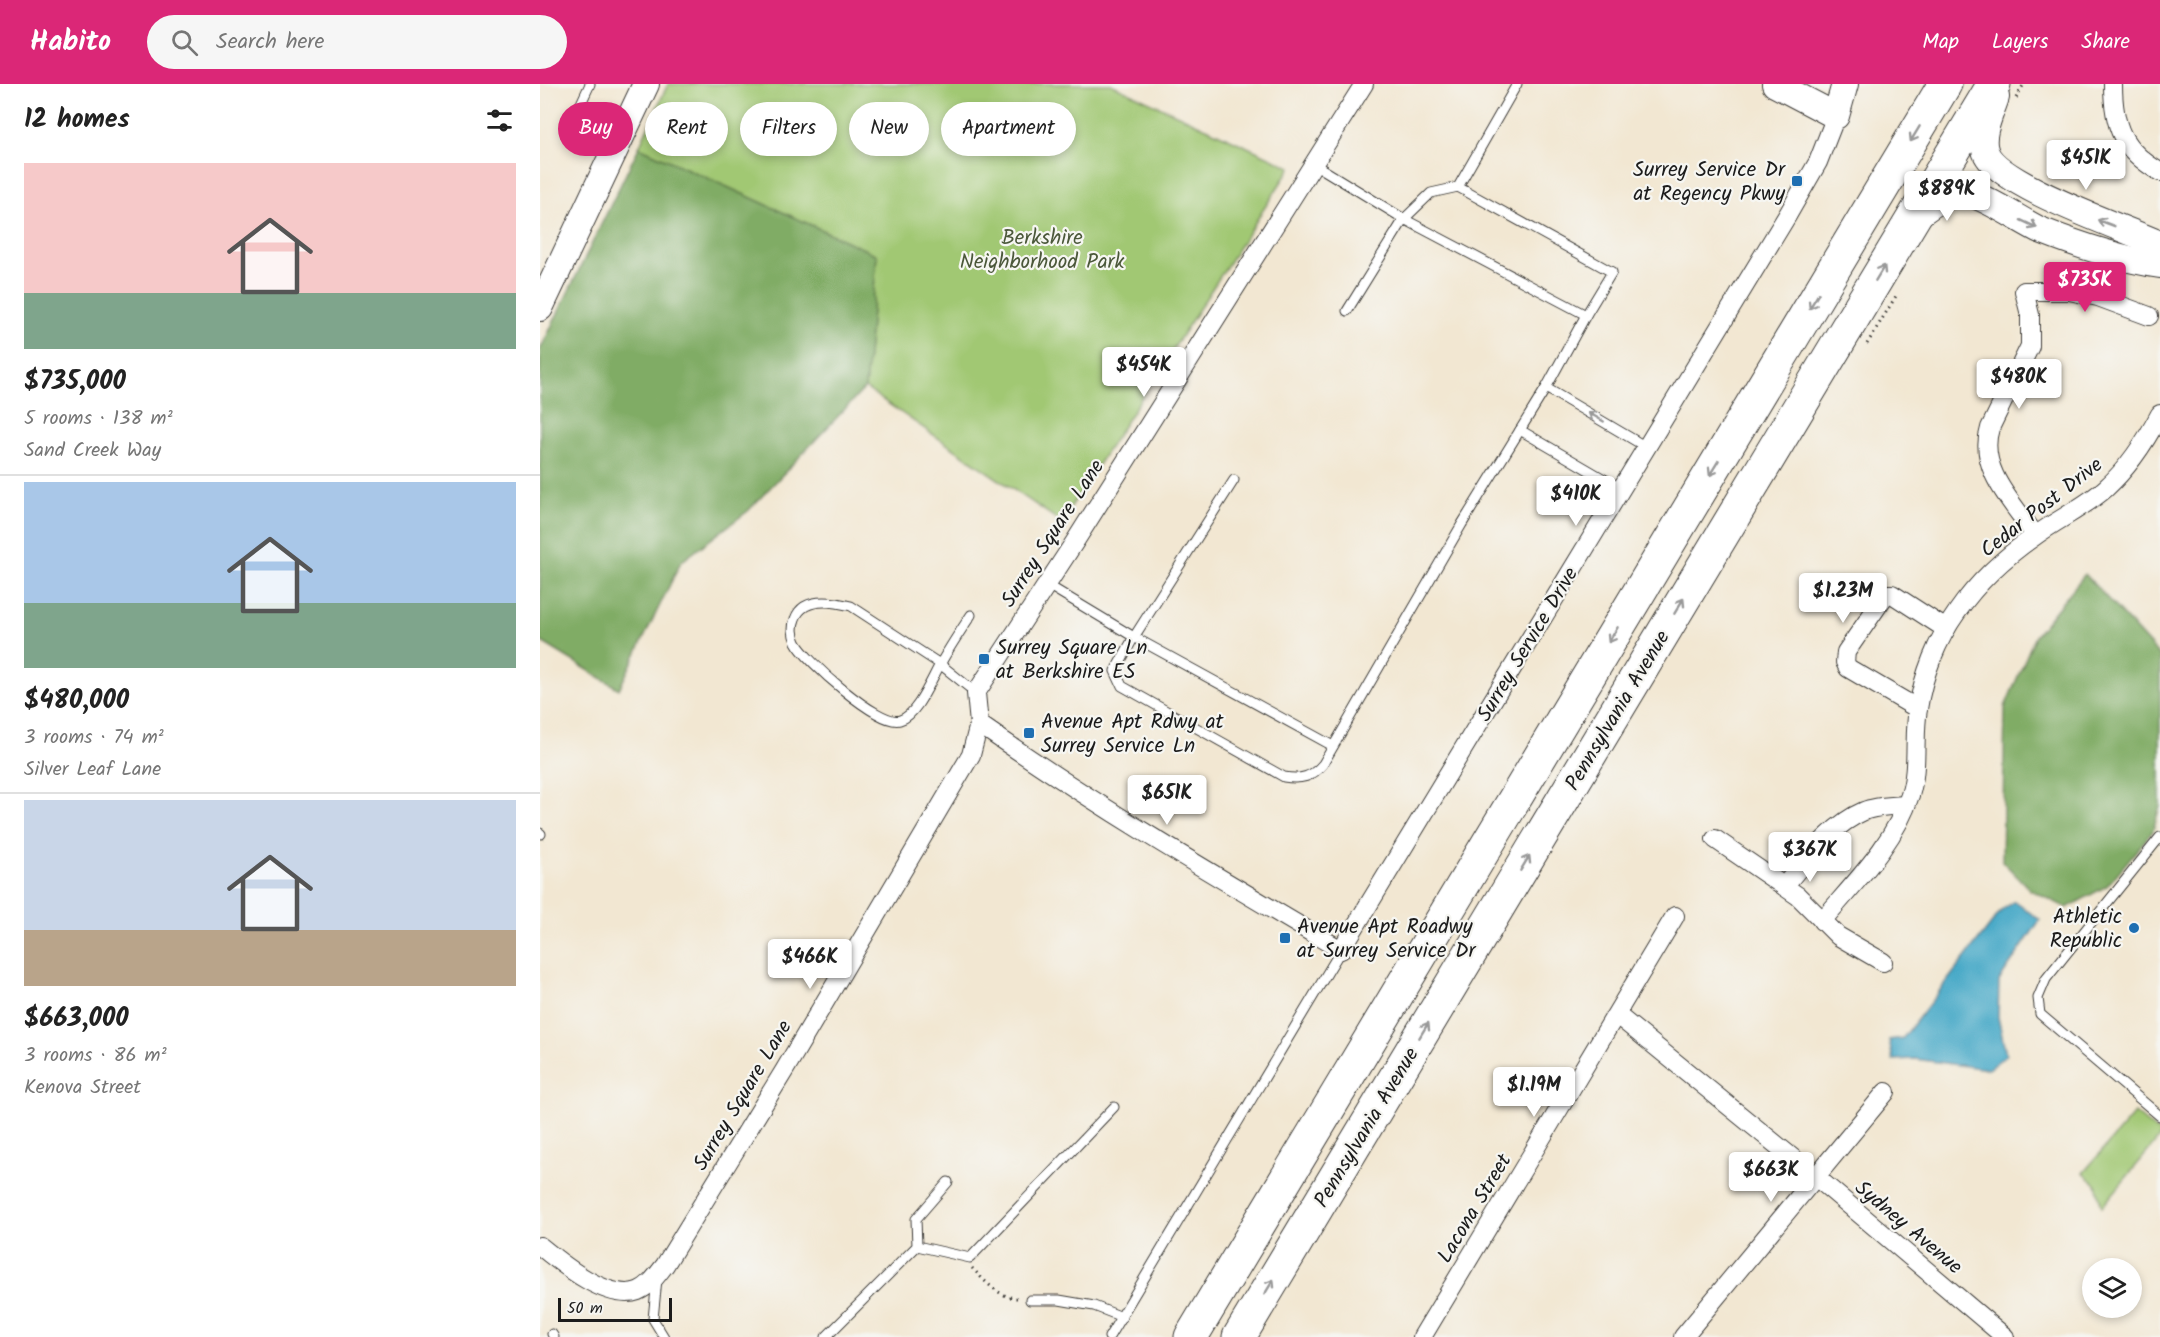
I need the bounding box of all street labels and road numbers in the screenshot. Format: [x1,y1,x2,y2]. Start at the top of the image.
street label: Cedar Post Drive [1973,449,2111,567]
street label: Surrey Square Lane [993,453,1114,614]
street label: Surrey Service Drive [1469,561,1588,728]
street label: Pennsylvania Avenue [1557,624,1680,797]
street label: Surrey Square Lane [685,1014,802,1177]
street label: Pennsylvania Avenue [1306,1041,1429,1214]
street label: Lacona Street [1429,1147,1522,1270]
street label: Sydney Avenue [1847,1173,1970,1284]

